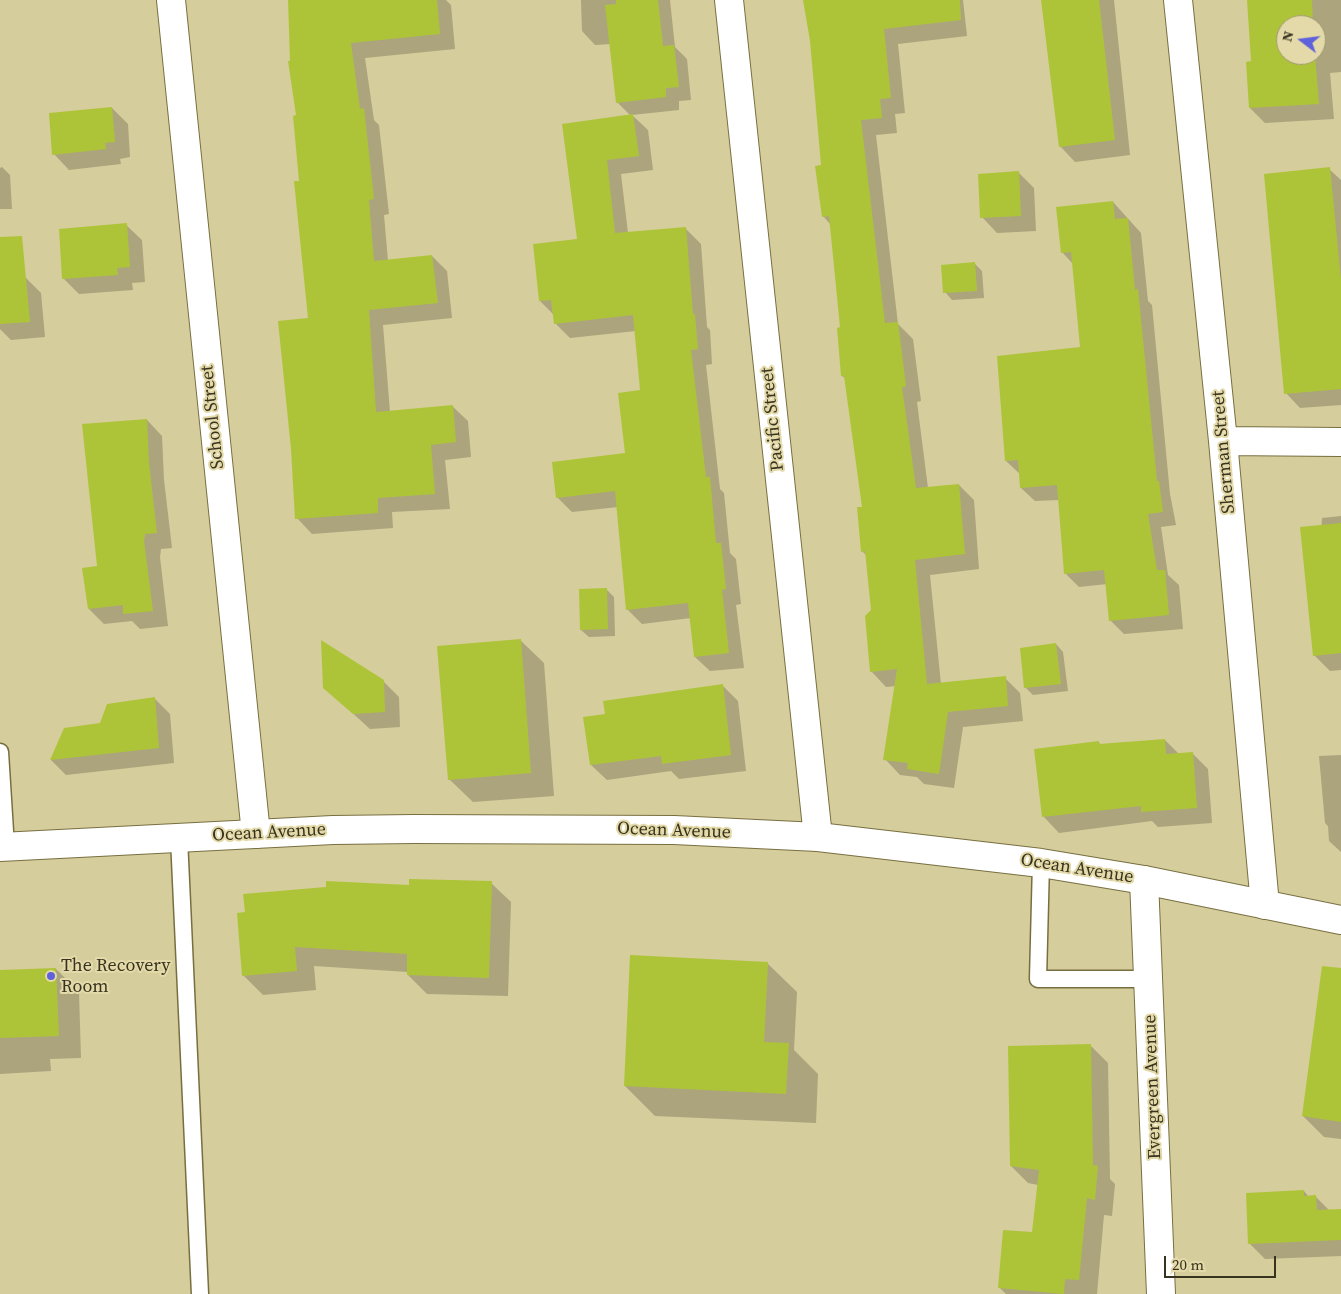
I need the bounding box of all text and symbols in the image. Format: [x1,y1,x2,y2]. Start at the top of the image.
north arrow [1276,15,1326,65]
text: N [1276,29,1298,44]
street label: School Street [197,364,229,470]
street label: Pacific Street [757,366,789,472]
street label: Sherman Street [1208,390,1240,514]
street label: Ocean Avenue [617,818,731,844]
street label: Ocean Avenue [212,819,326,847]
street label: Ocean Avenue [1019,849,1135,889]
place label: The Recovery Room [61,955,170,998]
marker: The Recovery Room [45,970,57,982]
street label: Evergreen Avenue [1140,1014,1166,1160]
scale bar [1166,1246,1278,1278]
text: 20 m [1172,1254,1204,1275]

